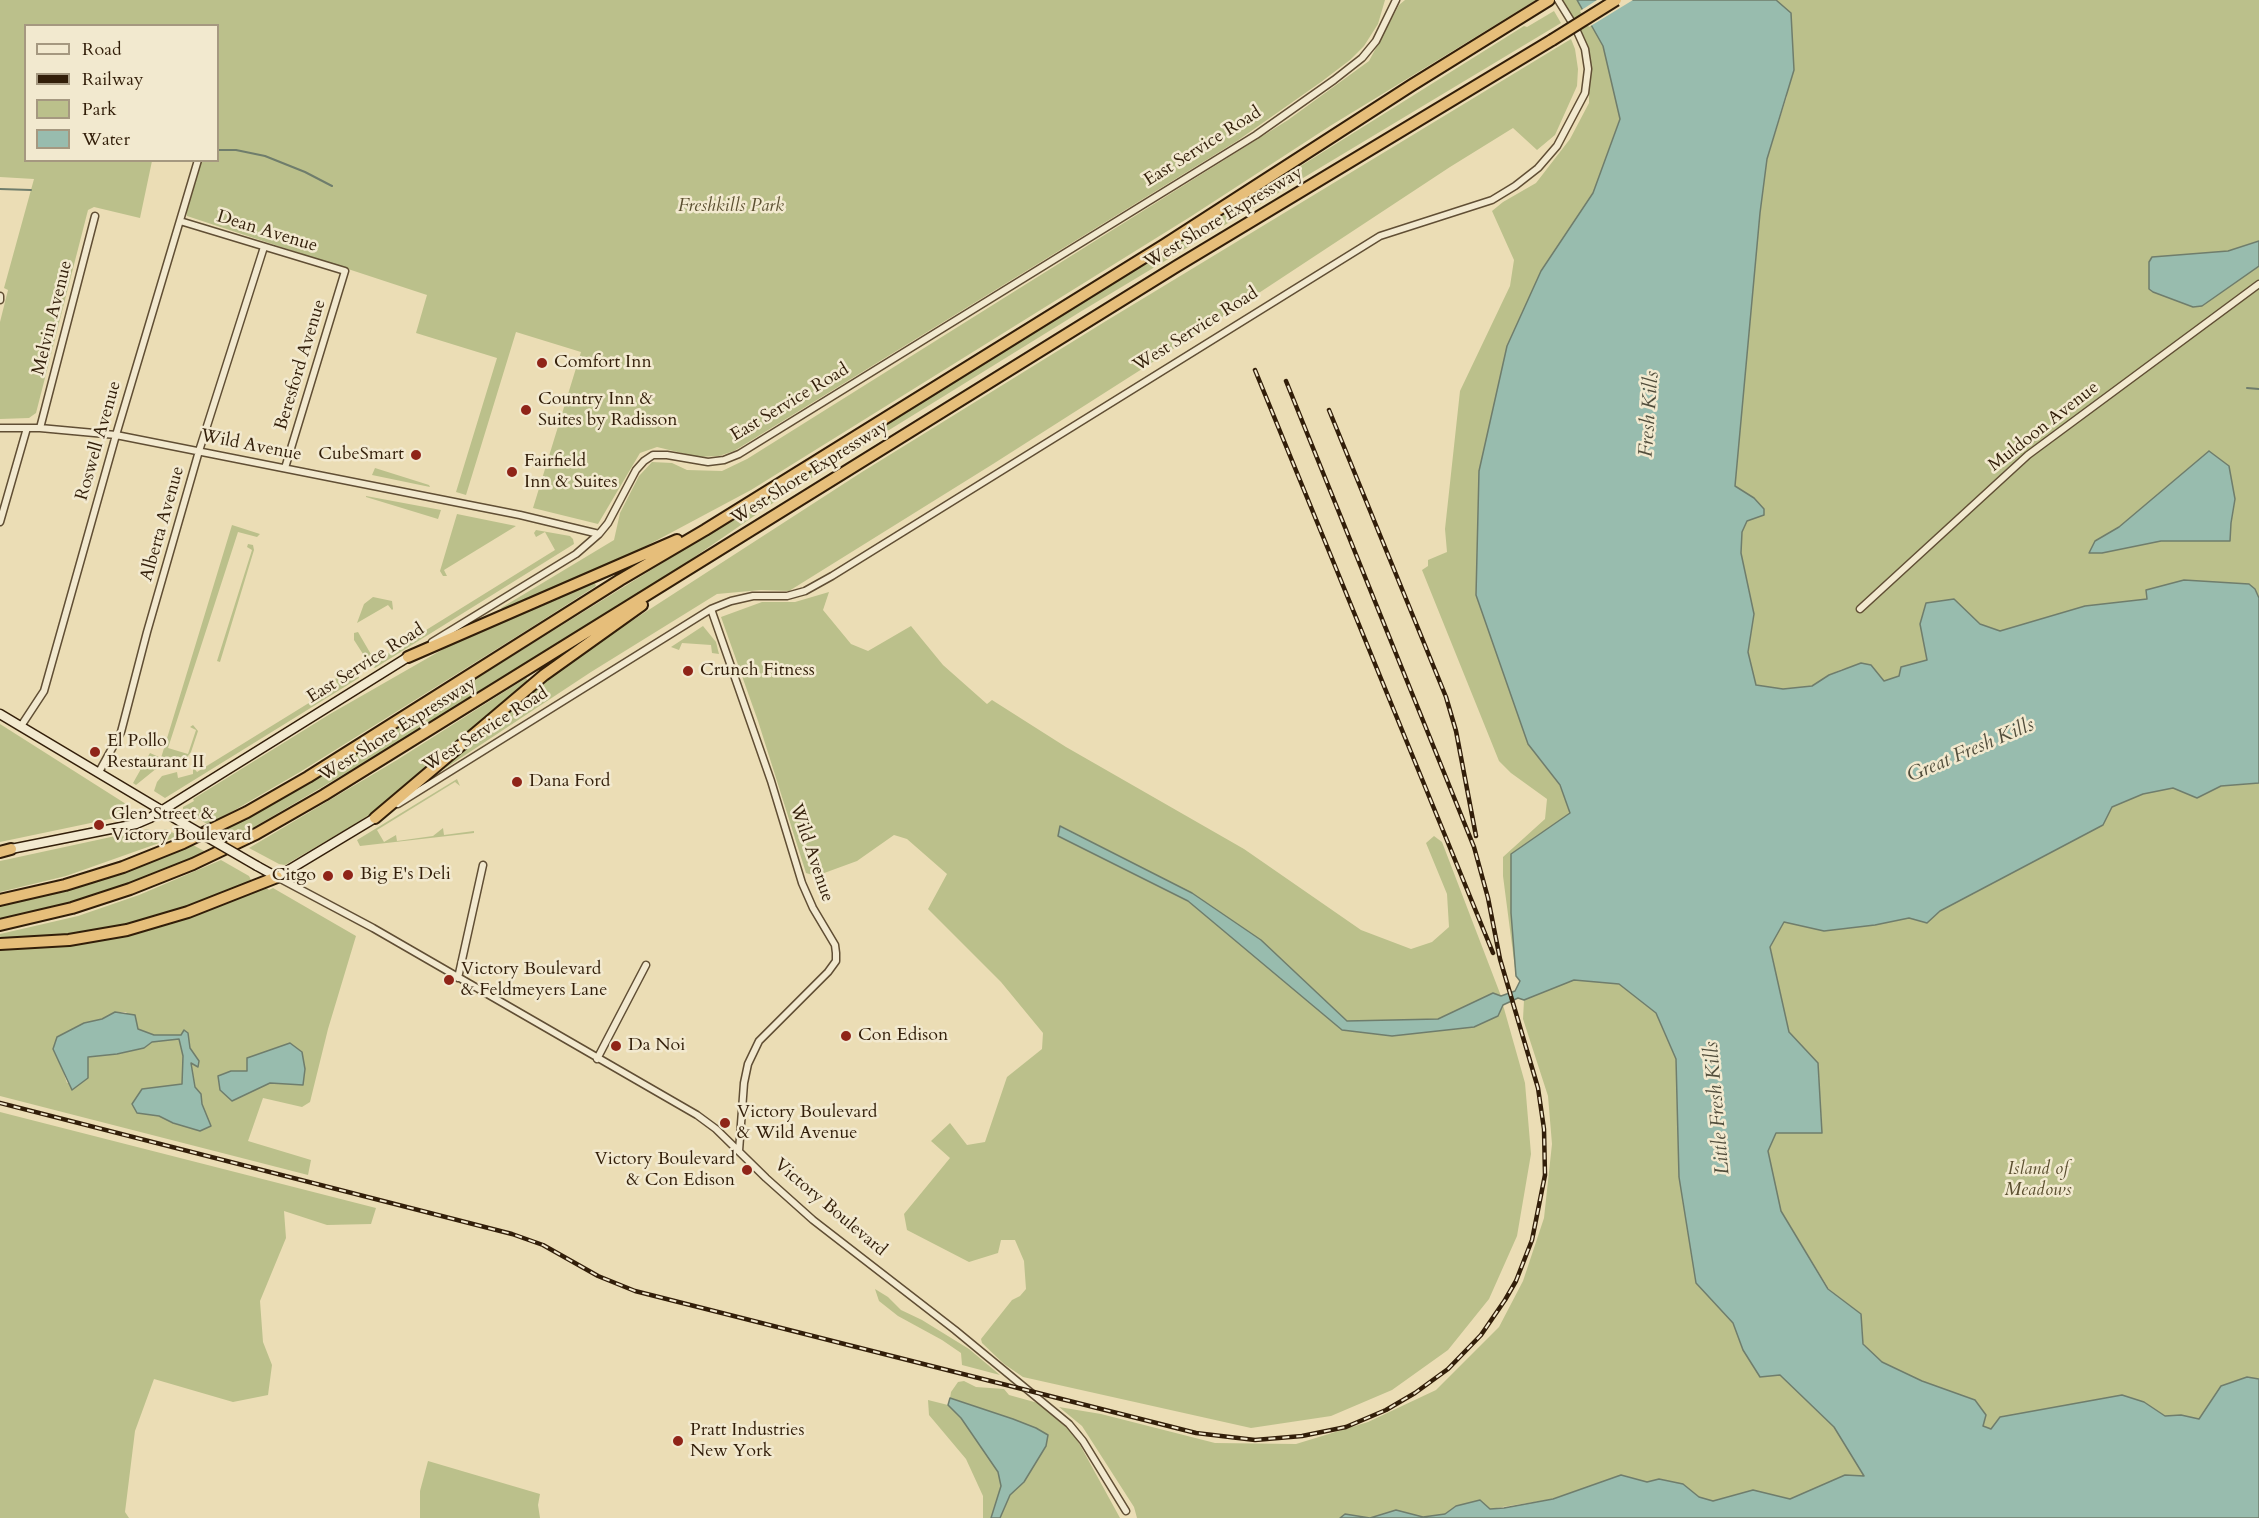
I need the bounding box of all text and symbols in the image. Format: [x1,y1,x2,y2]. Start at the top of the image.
legend [24,24,219,162]
text: Road [82,37,122,62]
text: Railway [82,67,144,92]
text: Park [82,97,117,122]
street label: East Service Road [1140,102,1266,192]
text: Water [82,127,130,152]
street label: West Shore Expressway [1141,162,1307,274]
park label: Freshkills Park [678,196,784,218]
street label: Dean Avenue [214,206,320,258]
street label: Melvin Avenue [28,258,78,378]
street label: West Service Road [1130,283,1262,377]
street label: Beresford Avenue [271,297,331,433]
place label: Comfort Inn [554,352,652,374]
marker: Comfort Inn [535,356,549,370]
street label: East Service Road [727,359,853,447]
water label: Fresh Kills [1635,370,1665,458]
street label: Muldoon Avenue [1985,377,2103,477]
street label: Roswell Avenue [72,379,126,503]
place label: Country Inn & Suites by Radisson [538,389,678,432]
marker: Country Inn & Suites by Radisson [519,403,533,417]
street label: West Shore Expressway [728,416,892,530]
street label: Wild Avenue [199,426,303,466]
place label: CubeSmart [318,444,404,466]
marker: CubeSmart [409,448,423,462]
place label: Fairfield Inn & Suites [524,451,617,494]
street label: Alberta Avenue [136,464,190,584]
marker: Fairfield Inn & Suites [505,465,519,479]
street label: East Service Road [303,619,429,709]
place label: Crunch Fitness [700,660,815,682]
marker: Crunch Fitness [681,664,695,678]
street label: West Shore Expressway [316,673,480,787]
street label: West Service Road [420,683,552,777]
water label: Great Fresh Kills [1904,713,2038,789]
place label: El Pollo Restaurant II [107,731,204,774]
marker: El Pollo Restaurant II [88,745,102,759]
place label: Dana Ford [529,771,610,793]
marker: Dana Ford [510,775,524,789]
street label: Wild Avenue [784,801,838,905]
place label: Glen Street & Victory Boulevard [111,804,251,846]
marker: Glen Street & Victory Boulevard [92,818,106,832]
place label: Big E's Deli [360,864,451,886]
place label: Citgo [272,865,316,887]
marker: Big E's Deli [341,868,355,882]
marker: Citgo [321,869,335,883]
place label: Victory Boulevard & Feldmeyers Lane [461,959,607,1002]
marker: Victory Boulevard & Feldmeyers Lane [442,973,456,987]
place label: Con Edison [858,1025,948,1047]
marker: Con Edison [839,1029,853,1043]
place label: Da Noi [628,1035,685,1057]
marker: Da Noi [609,1039,623,1053]
water label: Little Fresh Kills [1700,1040,1736,1176]
place label: Victory Boulevard & Wild Avenue [737,1102,877,1144]
marker: Victory Boulevard & Wild Avenue [718,1116,732,1130]
place label: Victory Boulevard & Con Edison [595,1149,735,1192]
street label: Victory Boulevard [769,1155,891,1261]
park label: Island of Meadows [2004,1159,2072,1202]
marker: Victory Boulevard & Con Edison [740,1163,754,1177]
place label: Pratt Industries New York [690,1420,805,1462]
marker: Pratt Industries New York [671,1434,685,1448]

